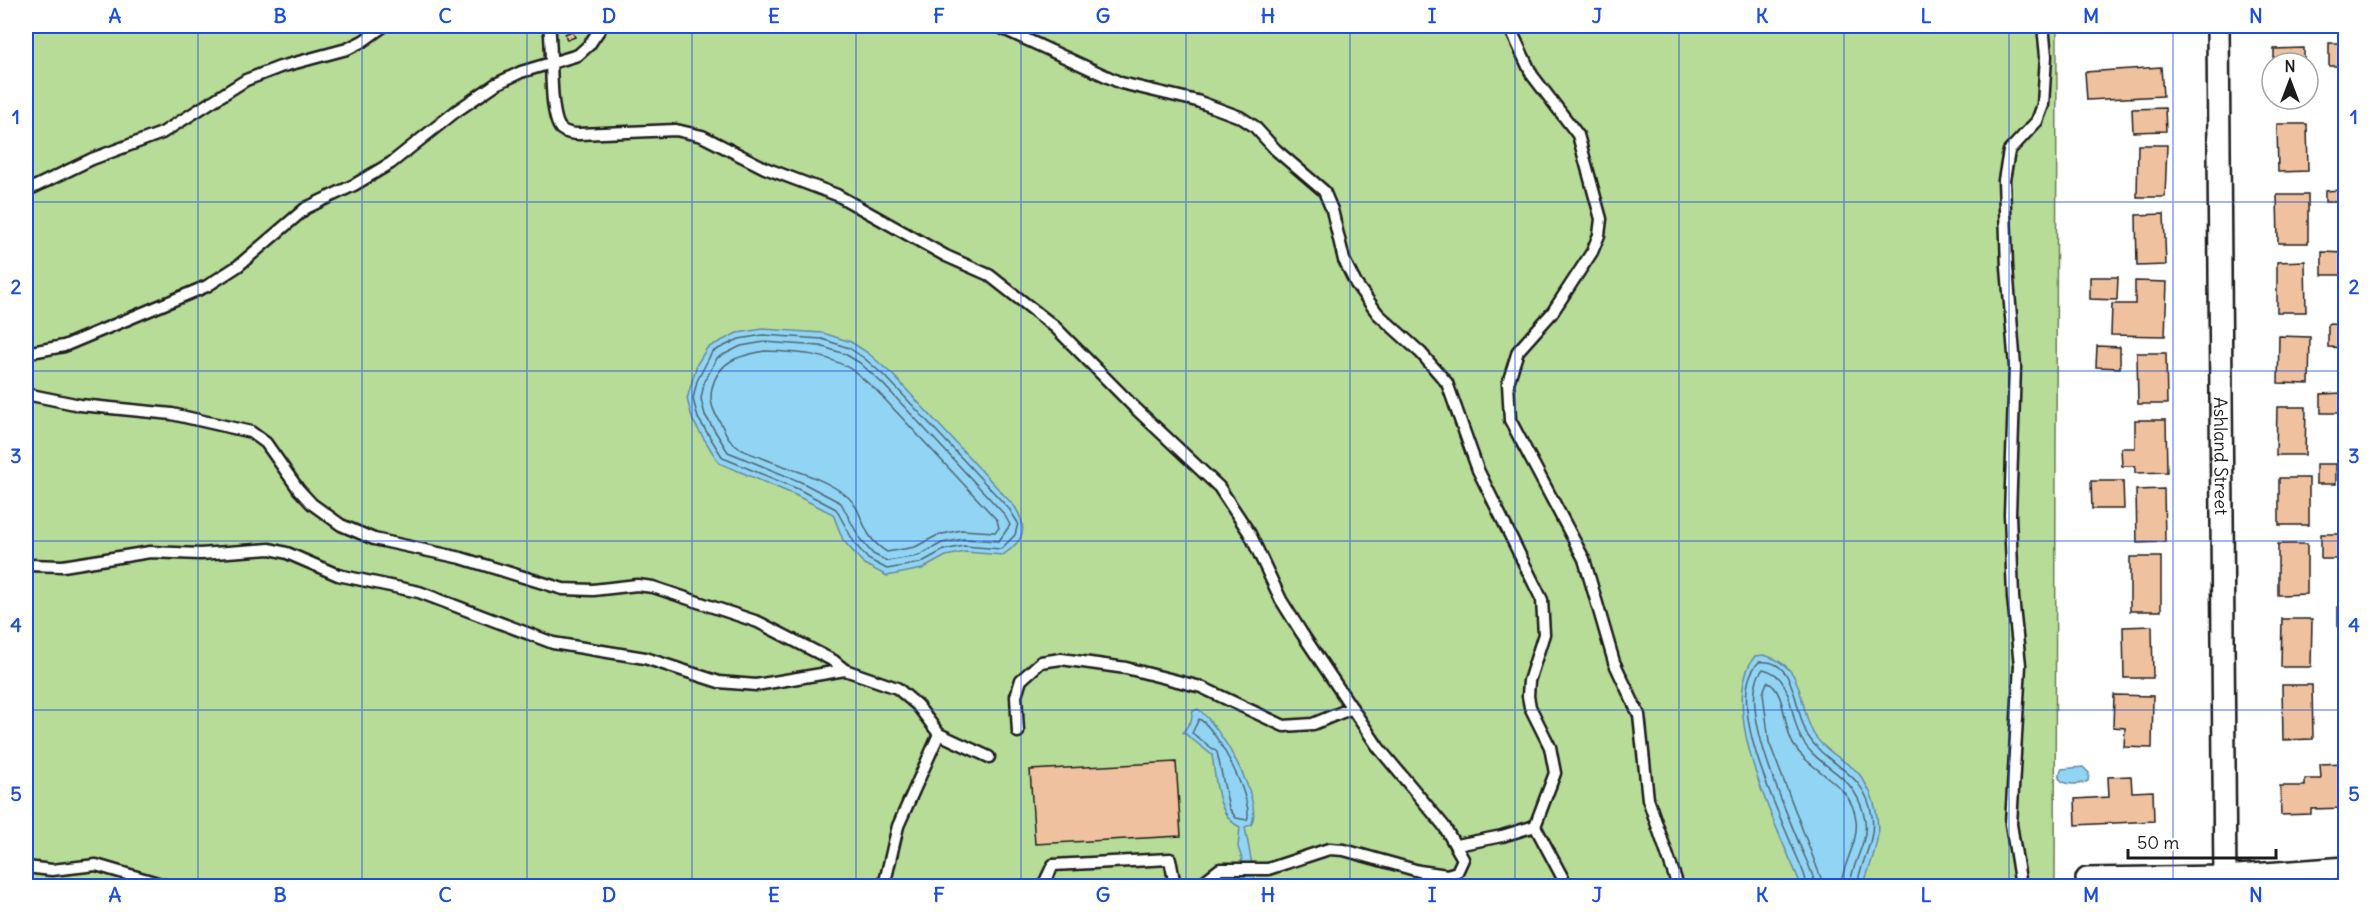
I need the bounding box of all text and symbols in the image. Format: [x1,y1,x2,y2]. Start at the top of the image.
text: A [109,3,122,28]
text: B [273,3,287,28]
text: C [438,3,452,28]
text: D [602,3,616,28]
text: E [768,3,780,28]
text: F [933,3,945,28]
text: G [1096,3,1110,28]
text: H [1261,3,1275,28]
text: I [1428,3,1437,28]
text: J [1592,3,1603,28]
text: K [1756,3,1769,28]
text: L [1921,3,1932,28]
text: M [2083,3,2099,28]
text: N [2249,3,2263,28]
north arrow [2260,51,2320,111]
text: N [2284,56,2296,76]
text: 1 [12,104,20,129]
text: 1 [2350,104,2358,129]
text: 2 [11,274,22,299]
text: 2 [2349,274,2360,299]
street label: Ashland Street [2210,397,2233,515]
text: 3 [10,443,22,468]
text: 3 [2348,443,2360,468]
text: 4 [10,612,22,637]
text: 4 [2348,612,2360,637]
text: 5 [10,781,22,806]
text: 5 [2348,781,2360,806]
scale bar [2128,822,2276,860]
text: 50 m [2137,831,2179,854]
text: A [109,882,122,907]
text: B [273,882,287,907]
text: C [438,882,452,907]
text: D [602,882,616,907]
text: E [768,882,780,907]
text: F [933,882,945,907]
text: G [1096,882,1110,907]
text: H [1261,882,1275,907]
text: I [1428,882,1437,907]
text: J [1592,882,1603,907]
text: K [1756,882,1769,907]
text: L [1921,882,1932,907]
text: M [2083,882,2099,907]
text: N [2249,882,2263,907]

